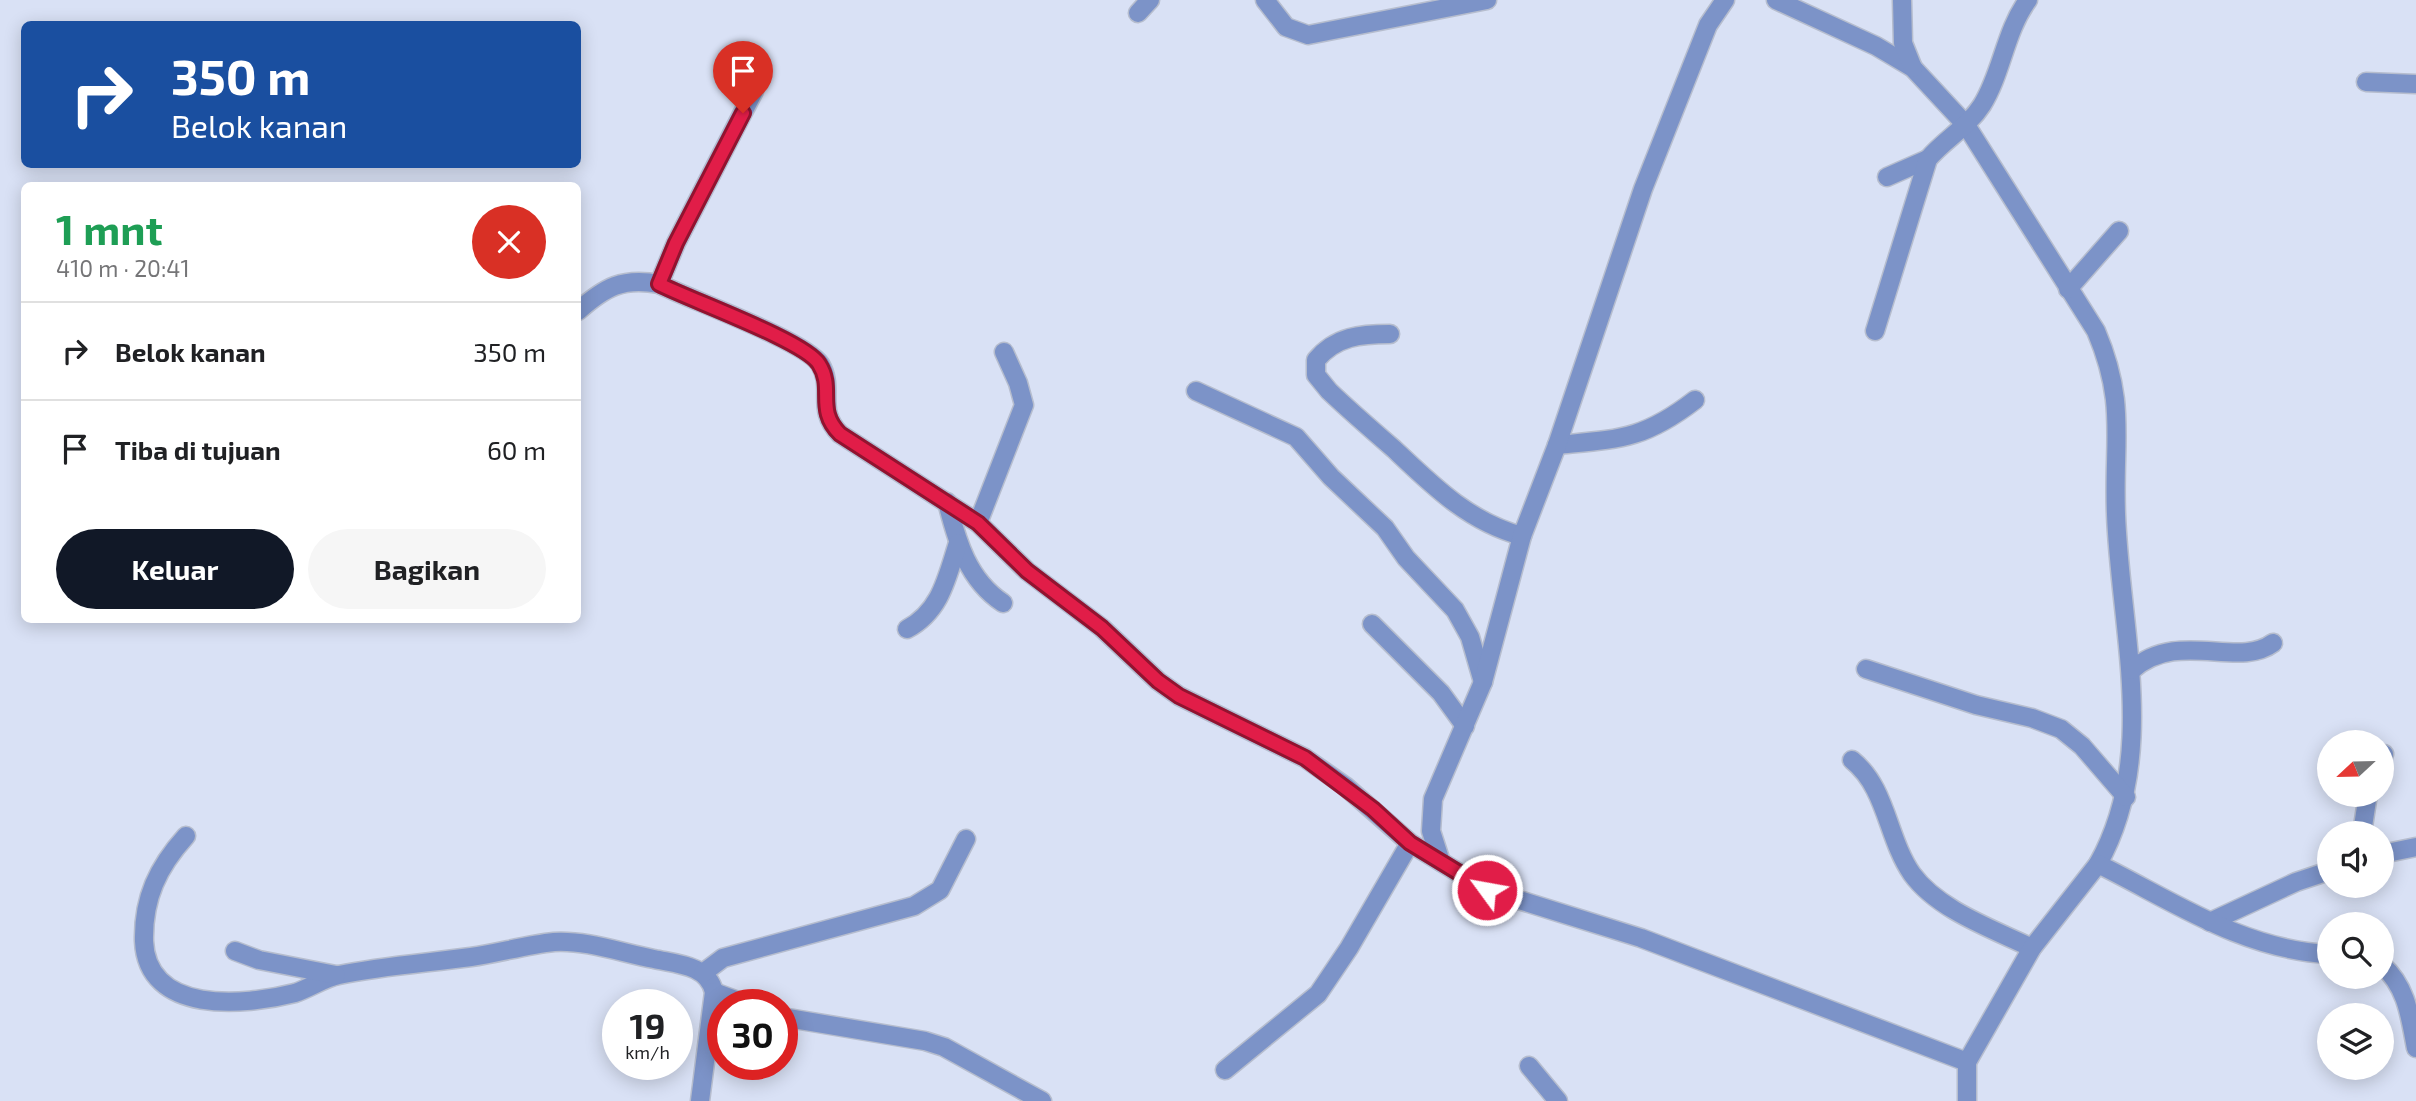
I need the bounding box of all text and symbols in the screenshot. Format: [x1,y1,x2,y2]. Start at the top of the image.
pin [713,41,773,113]
text: 350 m [171,46,311,105]
icon: right [56,49,147,140]
icon: arrive [724,52,762,90]
text: Belok kanan [171,106,347,144]
text: 1 mnt [56,203,163,253]
button: close [472,205,546,279]
text: 410 m · 20:41 [56,254,190,282]
icon: right [56,332,94,370]
text: Belok kanan [115,336,266,367]
text: 350 m [473,336,546,367]
icon: arrive [56,430,94,468]
text: Tiba di tujuan [115,434,281,465]
text: 60 m [487,434,546,465]
button: Keluar [56,529,294,609]
button: Bagikan [308,529,546,609]
north arrow [2317,730,2394,807]
map controls [2317,730,2394,1080]
button: sound [2317,821,2394,898]
position arrow [1450,853,1524,927]
button: search [2317,912,2394,989]
speed limit sign: 30 [707,989,798,1080]
button: layers [2317,1003,2394,1080]
text: 19 [630,1004,665,1046]
text: km/h [625,1041,670,1063]

